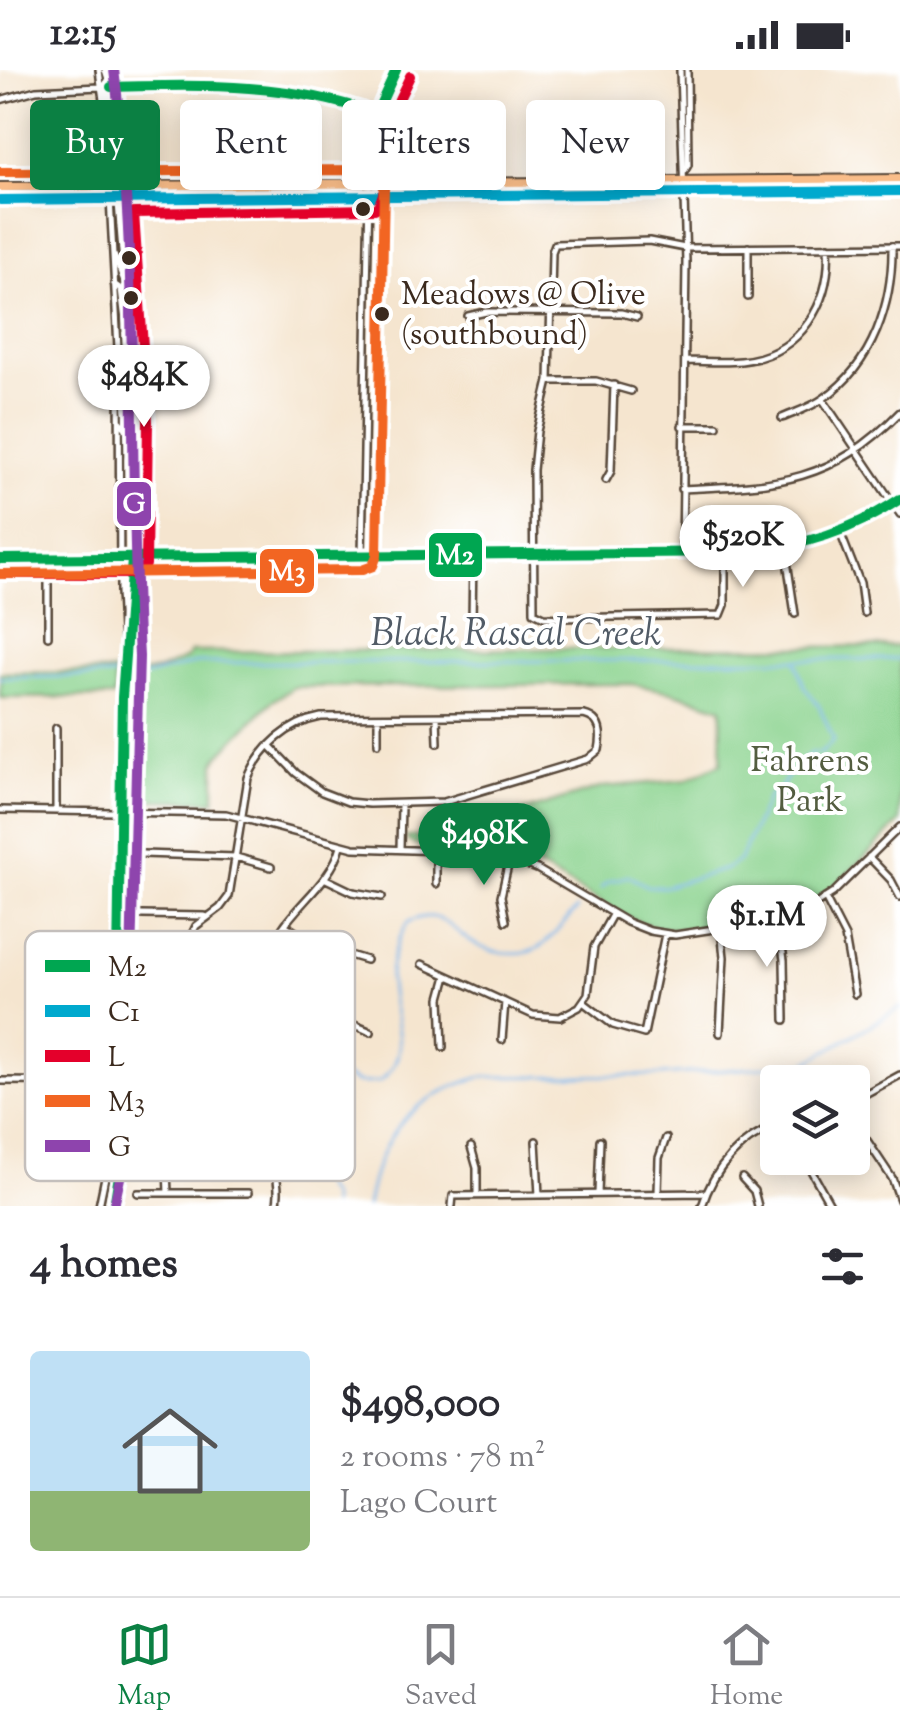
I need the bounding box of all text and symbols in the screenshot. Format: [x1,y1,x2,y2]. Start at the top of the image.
text: 12:15 [50,8,117,62]
chip: Buy [30,100,160,190]
chip: Rent [180,100,322,190]
chip: Filters [342,100,506,190]
chip: New [526,100,665,190]
unlabelled marker [353,199,373,219]
unlabelled marker [119,248,139,268]
place label: Meadows @ Olive (southbound) [401,273,646,359]
unlabelled marker [121,288,141,308]
marker: Meadows @ Olive (southbound) [372,304,392,324]
pin: $484K [74,345,214,430]
text: $484K [100,354,188,400]
line badge: G [115,480,153,528]
text: G [123,486,146,526]
pin: $520K [673,505,813,590]
text: $520K [701,514,785,560]
line badge: M2 [427,531,484,579]
text: M2 [436,537,475,577]
line badge: M3 [258,547,316,595]
text: M3 [268,553,306,593]
water label: Black Rascal Creek [371,609,661,663]
park label: Fahrens Park [750,737,870,828]
pin: $498K [414,803,554,888]
text: $498K [440,812,528,858]
pin: $1.1M [697,885,837,970]
text: $1.1M [729,894,805,940]
legend [25,931,355,1181]
text: M2 [108,949,147,989]
text: C1 [108,994,140,1034]
text: L [108,1039,125,1079]
map controls [760,1065,870,1175]
button: layers [760,1065,870,1175]
text: M3 [108,1084,145,1124]
text: G [108,1129,131,1169]
text: 4 homes [30,1236,178,1296]
icon: filters [815,1239,870,1294]
text: $498,000 [340,1375,500,1435]
icon: home [110,1391,230,1511]
text: 2 rooms · 78 m² [340,1435,546,1481]
text: Lago Court [340,1481,497,1527]
tab: Map [117,1617,172,1717]
tab: Saved [405,1617,477,1717]
tab: Home [710,1617,783,1717]

